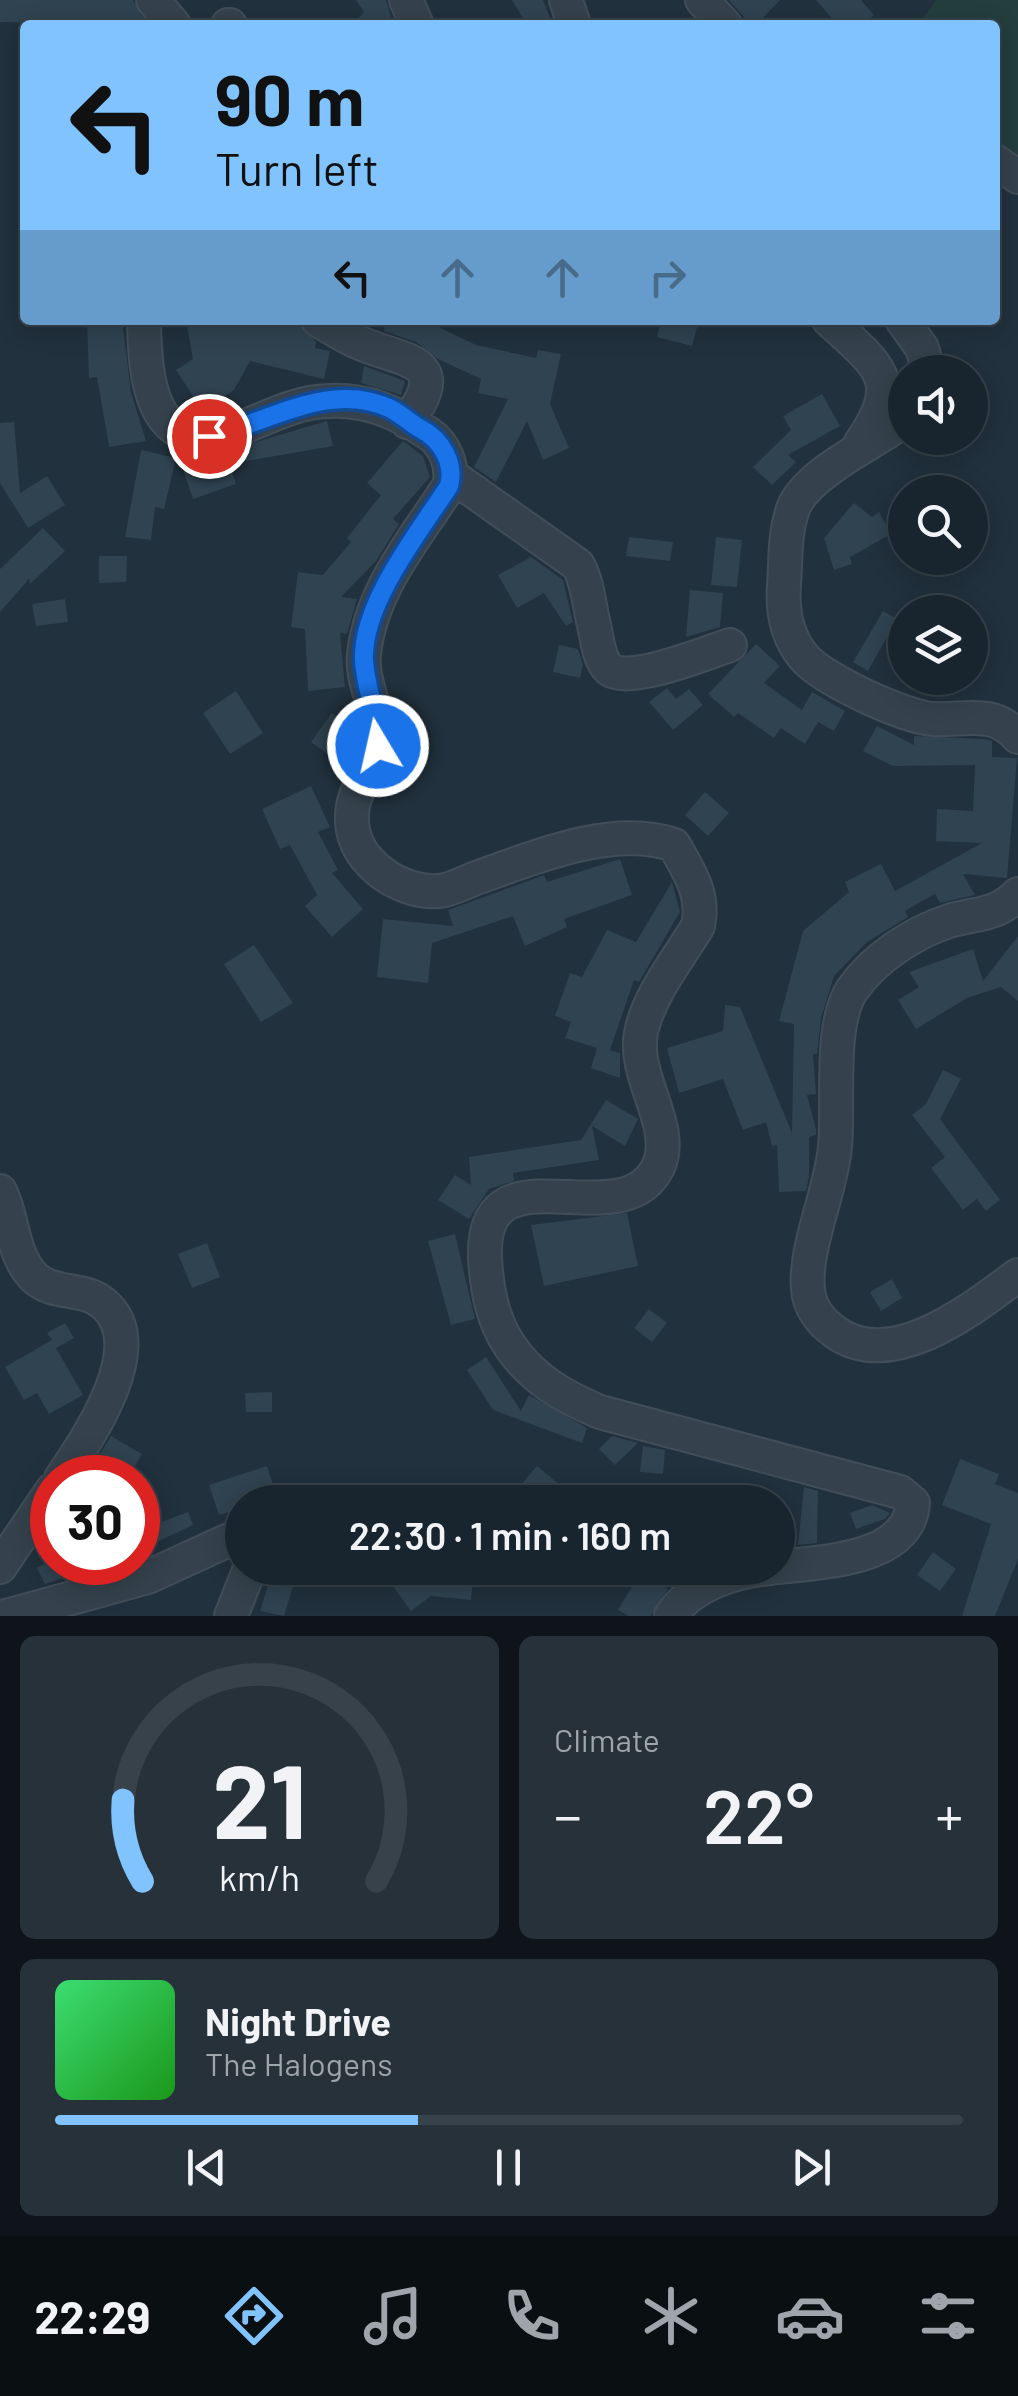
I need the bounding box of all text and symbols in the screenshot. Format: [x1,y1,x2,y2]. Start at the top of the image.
text: 90 m [215,56,365,140]
icon: left [50,60,180,190]
text: Turn left [215,141,379,195]
icon: left [325,250,380,305]
icon: ahead [430,250,485,305]
icon: ahead [535,250,590,305]
icon: right [640,250,695,305]
map controls [888,355,988,695]
button: sound [888,355,988,455]
pin [167,394,252,479]
icon: arrive [182,409,237,464]
button: search [888,475,988,575]
button: layers [888,595,988,695]
position arrow [326,694,430,798]
speed limit sign: 30 [30,1455,160,1585]
text: 22:30 · 1 min · 160 m [349,1512,671,1558]
text: Climate [554,1720,660,1758]
text: 21 [212,1735,307,1860]
text: 22° [703,1769,814,1859]
text: − [554,1781,582,1847]
text: + [935,1781,963,1847]
text: km/h [219,1855,300,1898]
text: Night Drive [205,1998,391,2044]
text: The Halogens [205,2044,393,2082]
icon: previous [179,2140,234,2195]
icon: pause [481,2140,536,2195]
icon: next [784,2140,839,2195]
icon: directions [219,2281,289,2351]
icon: music [358,2281,428,2351]
icon: phone [497,2281,567,2351]
icon: climate [636,2281,706,2351]
icon: car [775,2281,845,2351]
icon: filters [913,2281,983,2351]
text: 22:29 [34,2289,150,2343]

